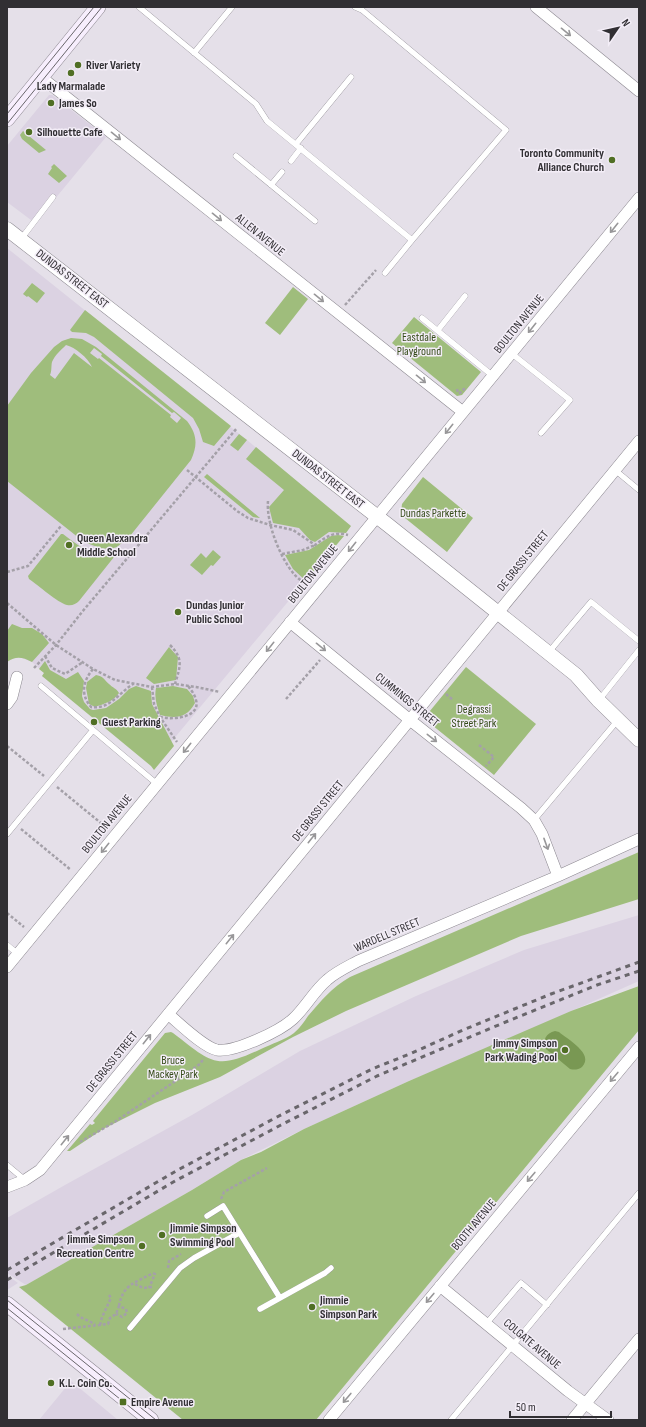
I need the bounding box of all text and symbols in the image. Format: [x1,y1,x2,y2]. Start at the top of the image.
north arrow [598,8,638,48]
text: N [619,17,633,29]
one-way arrow [560,27,571,36]
place label: River Variety [86,58,141,73]
marker: River Variety [73,60,83,70]
marker: Lady Marmalade [66,68,76,78]
place label: Lady Marmalade [37,79,105,94]
place label: James So [58,96,97,111]
marker: James So [46,98,56,108]
place label: Silhouette Cafe [37,125,103,140]
marker: Silhouette Cafe [24,127,34,137]
one-way arrow [110,132,121,141]
place label: Toronto Community Alliance Church [520,146,604,175]
marker: Toronto Community Alliance Church [607,155,617,165]
street label: ALLEN AVENUE [232,210,288,259]
one-way arrow [212,213,223,222]
one-way arrow [610,223,619,233]
street label: DUNDAS STREET EAST [33,246,111,312]
street label: BOULTON AVENUE [491,291,547,357]
one-way arrow [314,294,325,303]
one-way arrow [527,323,536,334]
park label: Eastdale Playground [397,330,441,359]
one-way arrow [415,375,426,383]
one-way arrow [445,423,453,434]
street label: DUNDAS STREET EAST [289,446,367,512]
park label: Dundas Parkette [400,506,466,521]
street label: DE GRASSI STREET [494,527,552,594]
place label: Queen Alexandra Middle School [77,531,148,560]
marker: Queen Alexandra Middle School [64,540,74,550]
street label: BOULTON AVENUE [285,541,341,607]
one-way arrow [348,541,356,552]
place label: Dundas Junior Public School [186,598,244,627]
marker: Dundas Junior Public School [173,607,183,617]
one-way arrow [265,642,274,653]
one-way arrow [315,642,326,651]
street label: CUMMINGS STREET [372,670,442,730]
park label: Degrassi Street Park [452,702,497,731]
place label: Guest Parking [102,715,161,730]
marker: Guest Parking [89,717,99,727]
one-way arrow [427,733,438,742]
one-way arrow [183,742,192,753]
street label: DE GRASSI STREET [289,777,347,844]
street label: BOULTON AVENUE [79,791,135,857]
one-way arrow [308,833,317,844]
one-way arrow [542,838,550,850]
one-way arrow [100,843,109,853]
street label: WARDELL STREET [352,914,422,956]
one-way arrow [225,933,234,944]
street label: DE GRASSI STREET [83,1028,141,1095]
one-way arrow [143,1034,152,1045]
place label: Jimmy Simpson Park Wading Pool [485,1036,557,1065]
marker: Jimmy Simpson Park Wading Pool [560,1045,570,1055]
park label: Bruce Mackey Park [148,1053,198,1082]
one-way arrow [610,1071,619,1082]
one-way arrow [60,1134,69,1145]
one-way arrow [527,1171,536,1182]
street label: BOOTH AVENUE [448,1196,500,1254]
place label: Jimmie Simpson Swimming Pool [169,1221,237,1250]
marker: Jimmie Simpson Swimming Pool [157,1230,167,1240]
place label: Jimmie Simpson Recreation Centre [56,1232,134,1261]
marker: Jimmie Simpson Recreation Centre [137,1241,147,1251]
place label: Jimmie Simpson Park [319,1293,377,1322]
one-way arrow [426,1293,435,1304]
marker: Jimmie Simpson Park [307,1302,317,1312]
street label: COLGATE AVENUE [500,1316,564,1372]
place label: K.L. Coin Co. [59,1376,112,1391]
marker: K.L. Coin Co. [46,1378,56,1388]
one-way arrow [343,1393,352,1404]
scale bar [510,1393,611,1419]
place label: Empire Avenue [131,1395,194,1410]
marker: Empire Avenue [118,1397,128,1407]
text: 50 m [516,1400,536,1415]

